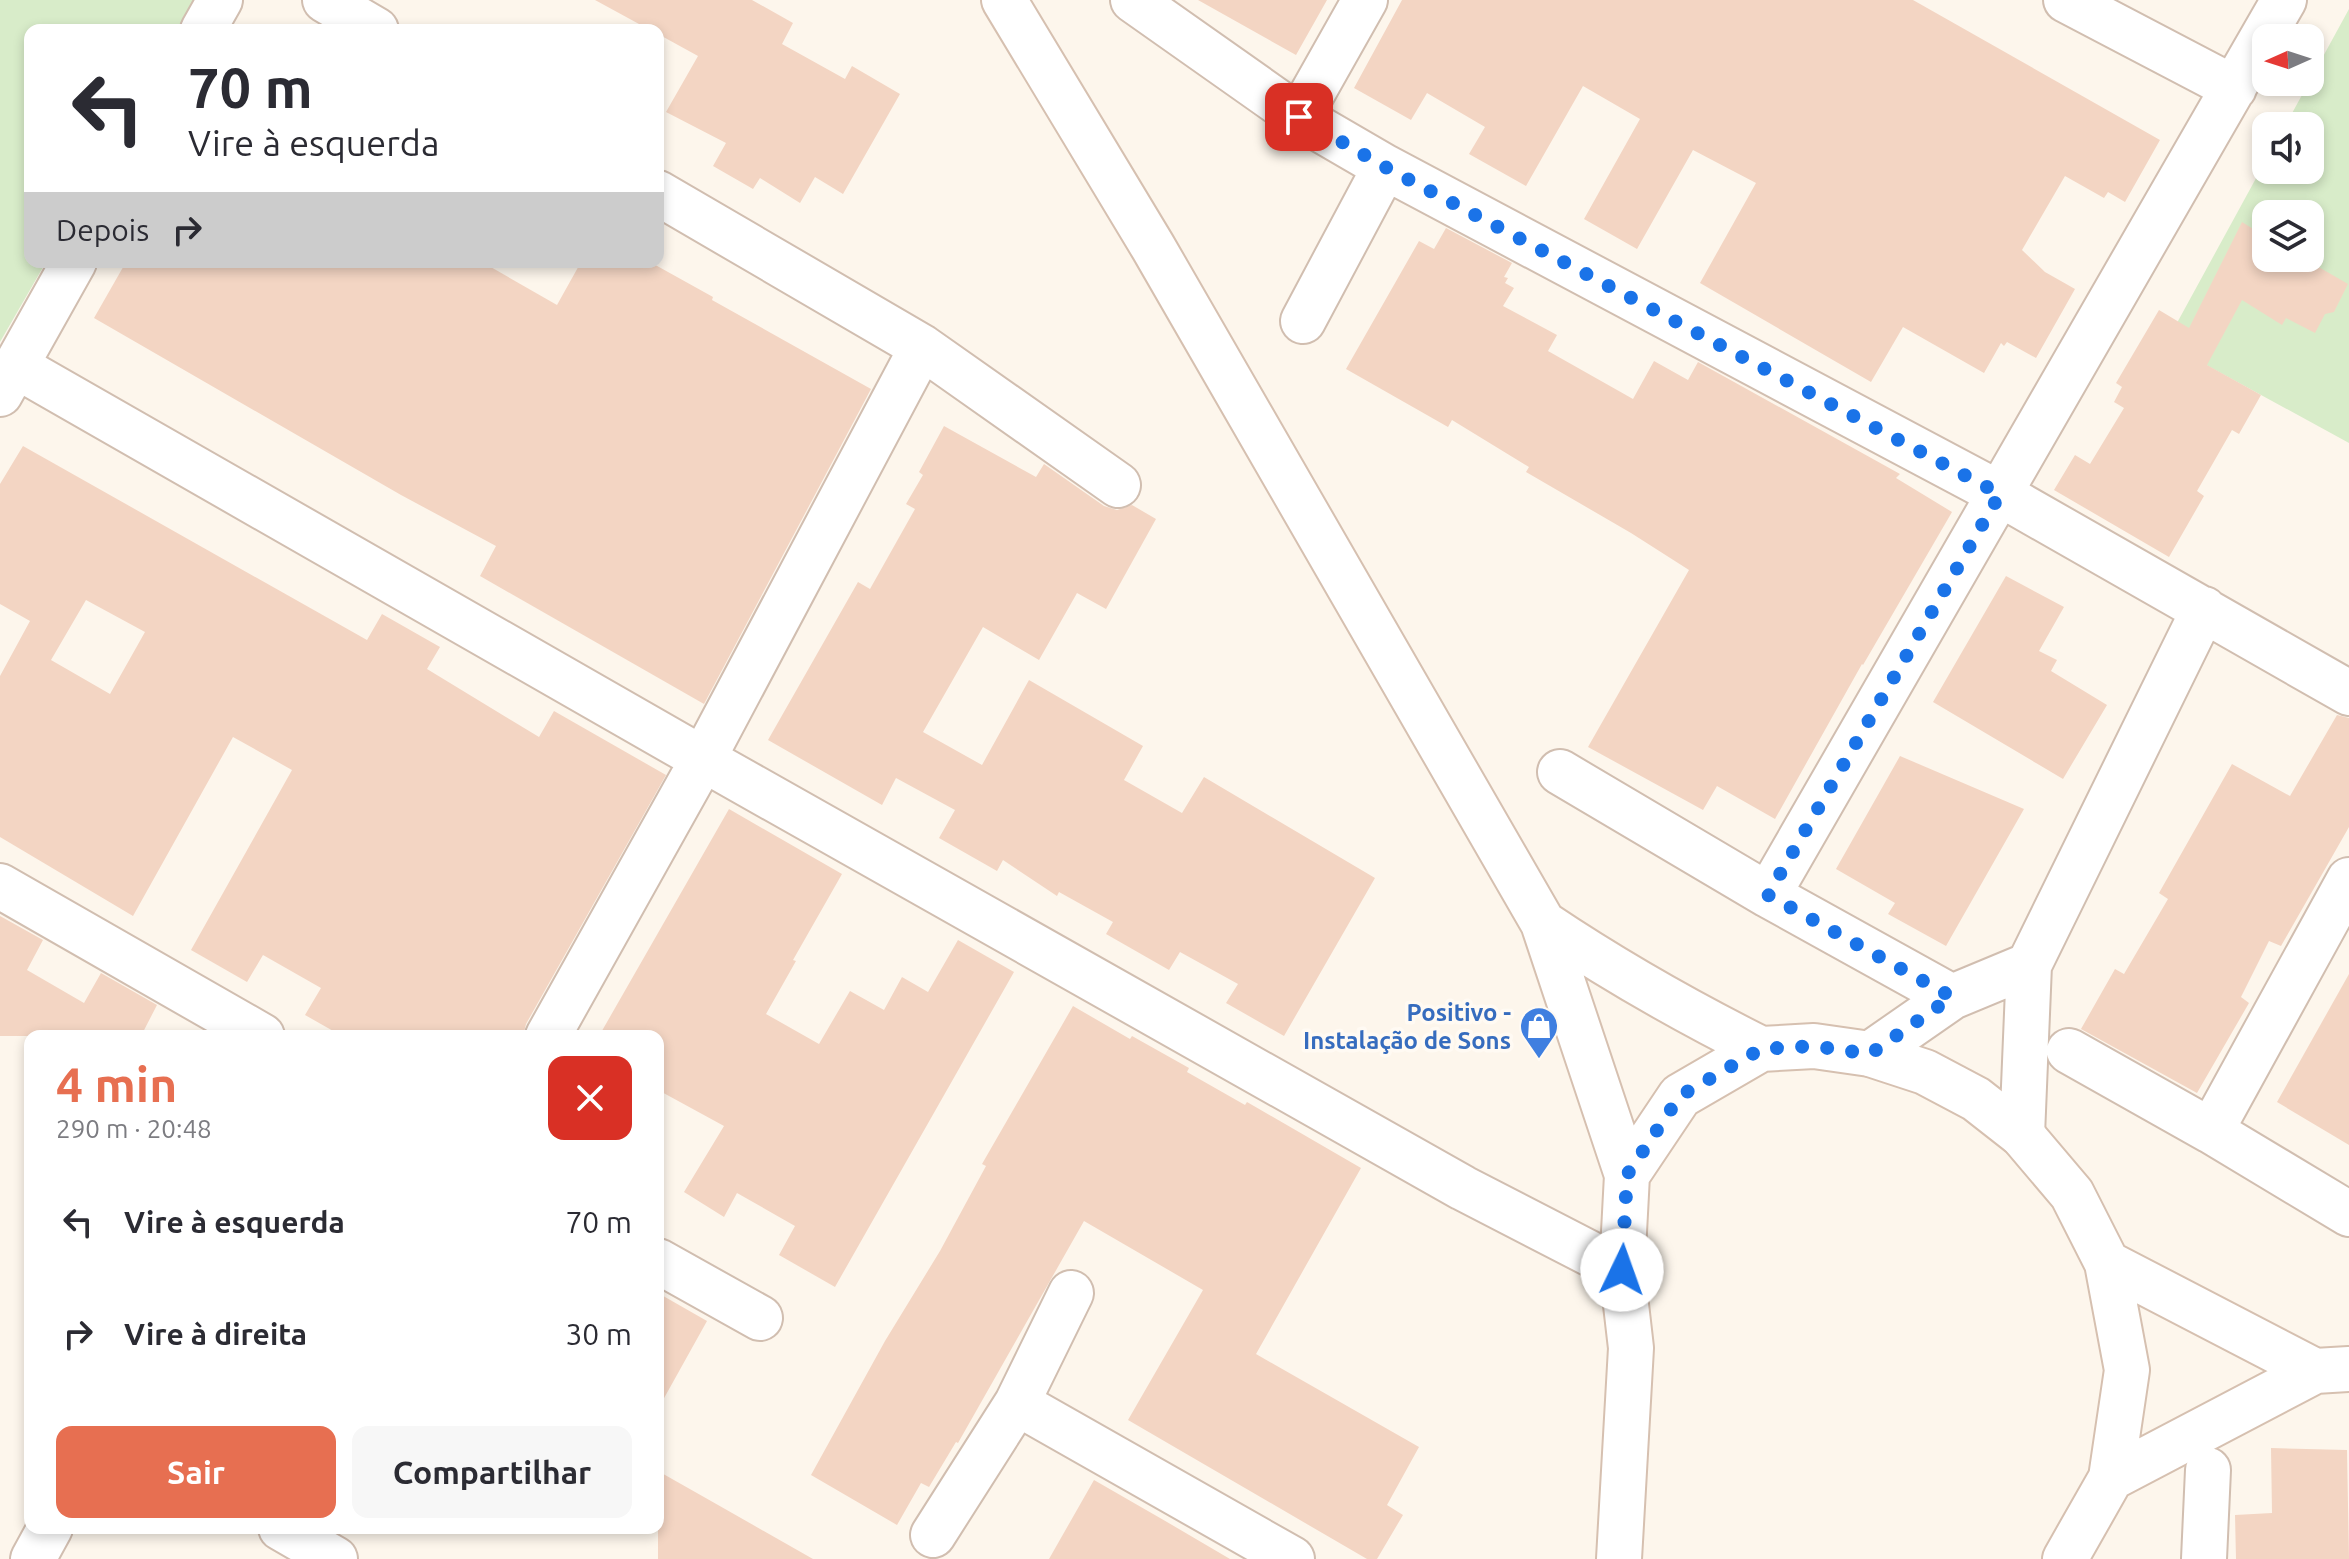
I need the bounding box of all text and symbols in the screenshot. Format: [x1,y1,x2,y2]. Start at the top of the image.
north arrow [2252,24,2324,96]
map controls [2252,24,2324,272]
icon: left [56,56,160,160]
text: 70 m [188,56,313,119]
pin [1265,83,1333,151]
icon: arrive [1277,95,1321,139]
button: sound [2252,112,2324,184]
text: Vire à esquerda [188,122,439,163]
button: layers [2252,200,2324,272]
icon: right [165,208,209,252]
text: Depois [56,213,149,247]
place label: Positivo - Instalação de Sons [1303,999,1511,1054]
shop icon: Positivo - Instalação de Sons [1518,1005,1560,1060]
button: close [548,1056,632,1140]
text: 4 min [56,1057,177,1111]
text: 290 m · 20:48 [56,1114,212,1143]
icon: left [56,1200,100,1244]
text: Vire à esquerda [124,1205,345,1239]
text: 70 m [565,1205,632,1239]
position arrow [1580,1228,1664,1312]
icon: right [56,1312,100,1356]
text: Vire à direita [124,1317,307,1351]
text: 30 m [565,1317,632,1351]
button: Sair [56,1426,336,1518]
button: Compartilhar [352,1426,632,1518]

